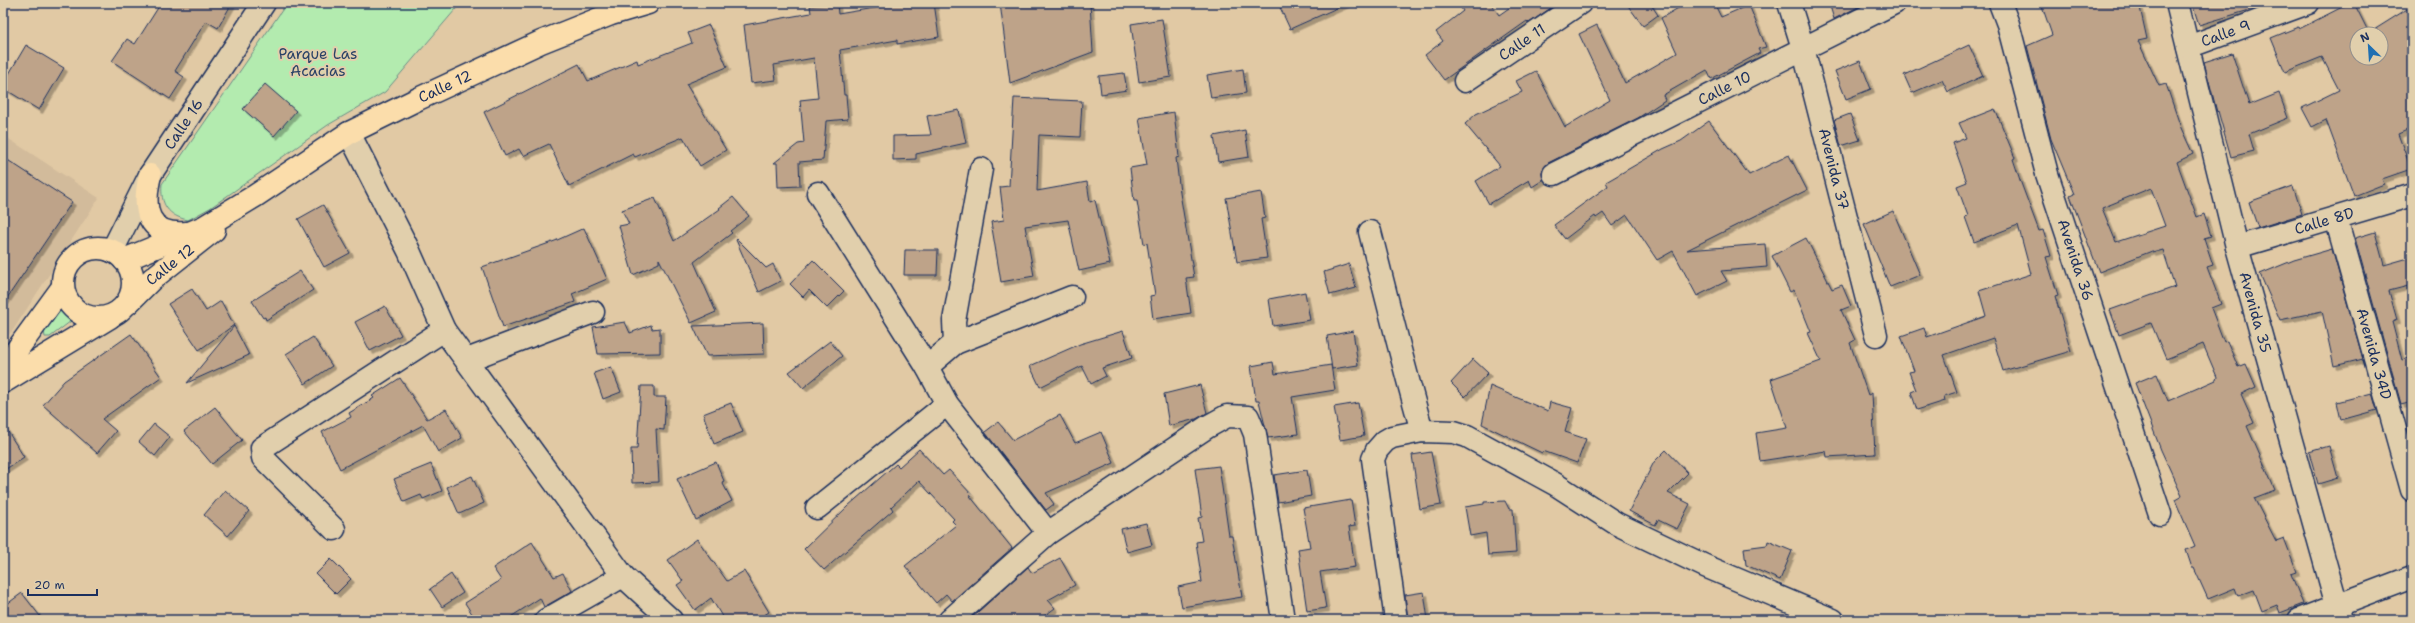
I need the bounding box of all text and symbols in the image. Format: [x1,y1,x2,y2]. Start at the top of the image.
street label: Calle 9 [2198,15,2253,51]
street label: Calle 11 [1495,19,1550,65]
north arrow [2349,26,2389,66]
text: N [2358,29,2372,46]
park label: Parque Las Acacias [279,44,357,81]
street label: Calle 12 [415,65,475,108]
street label: Calle 10 [1695,66,1755,110]
street label: Calle 16 [160,95,208,153]
street label: Avenida 37 [1814,126,1854,212]
street label: Calle 8D [2292,203,2357,239]
street label: Avenida 36 [2053,217,2098,303]
street label: Calle 12 [141,239,199,290]
street label: Avenida 35 [2234,269,2276,355]
street label: Avenida 34D [2352,306,2396,402]
scale bar [28,571,97,597]
text: 20 m [34,577,65,593]

